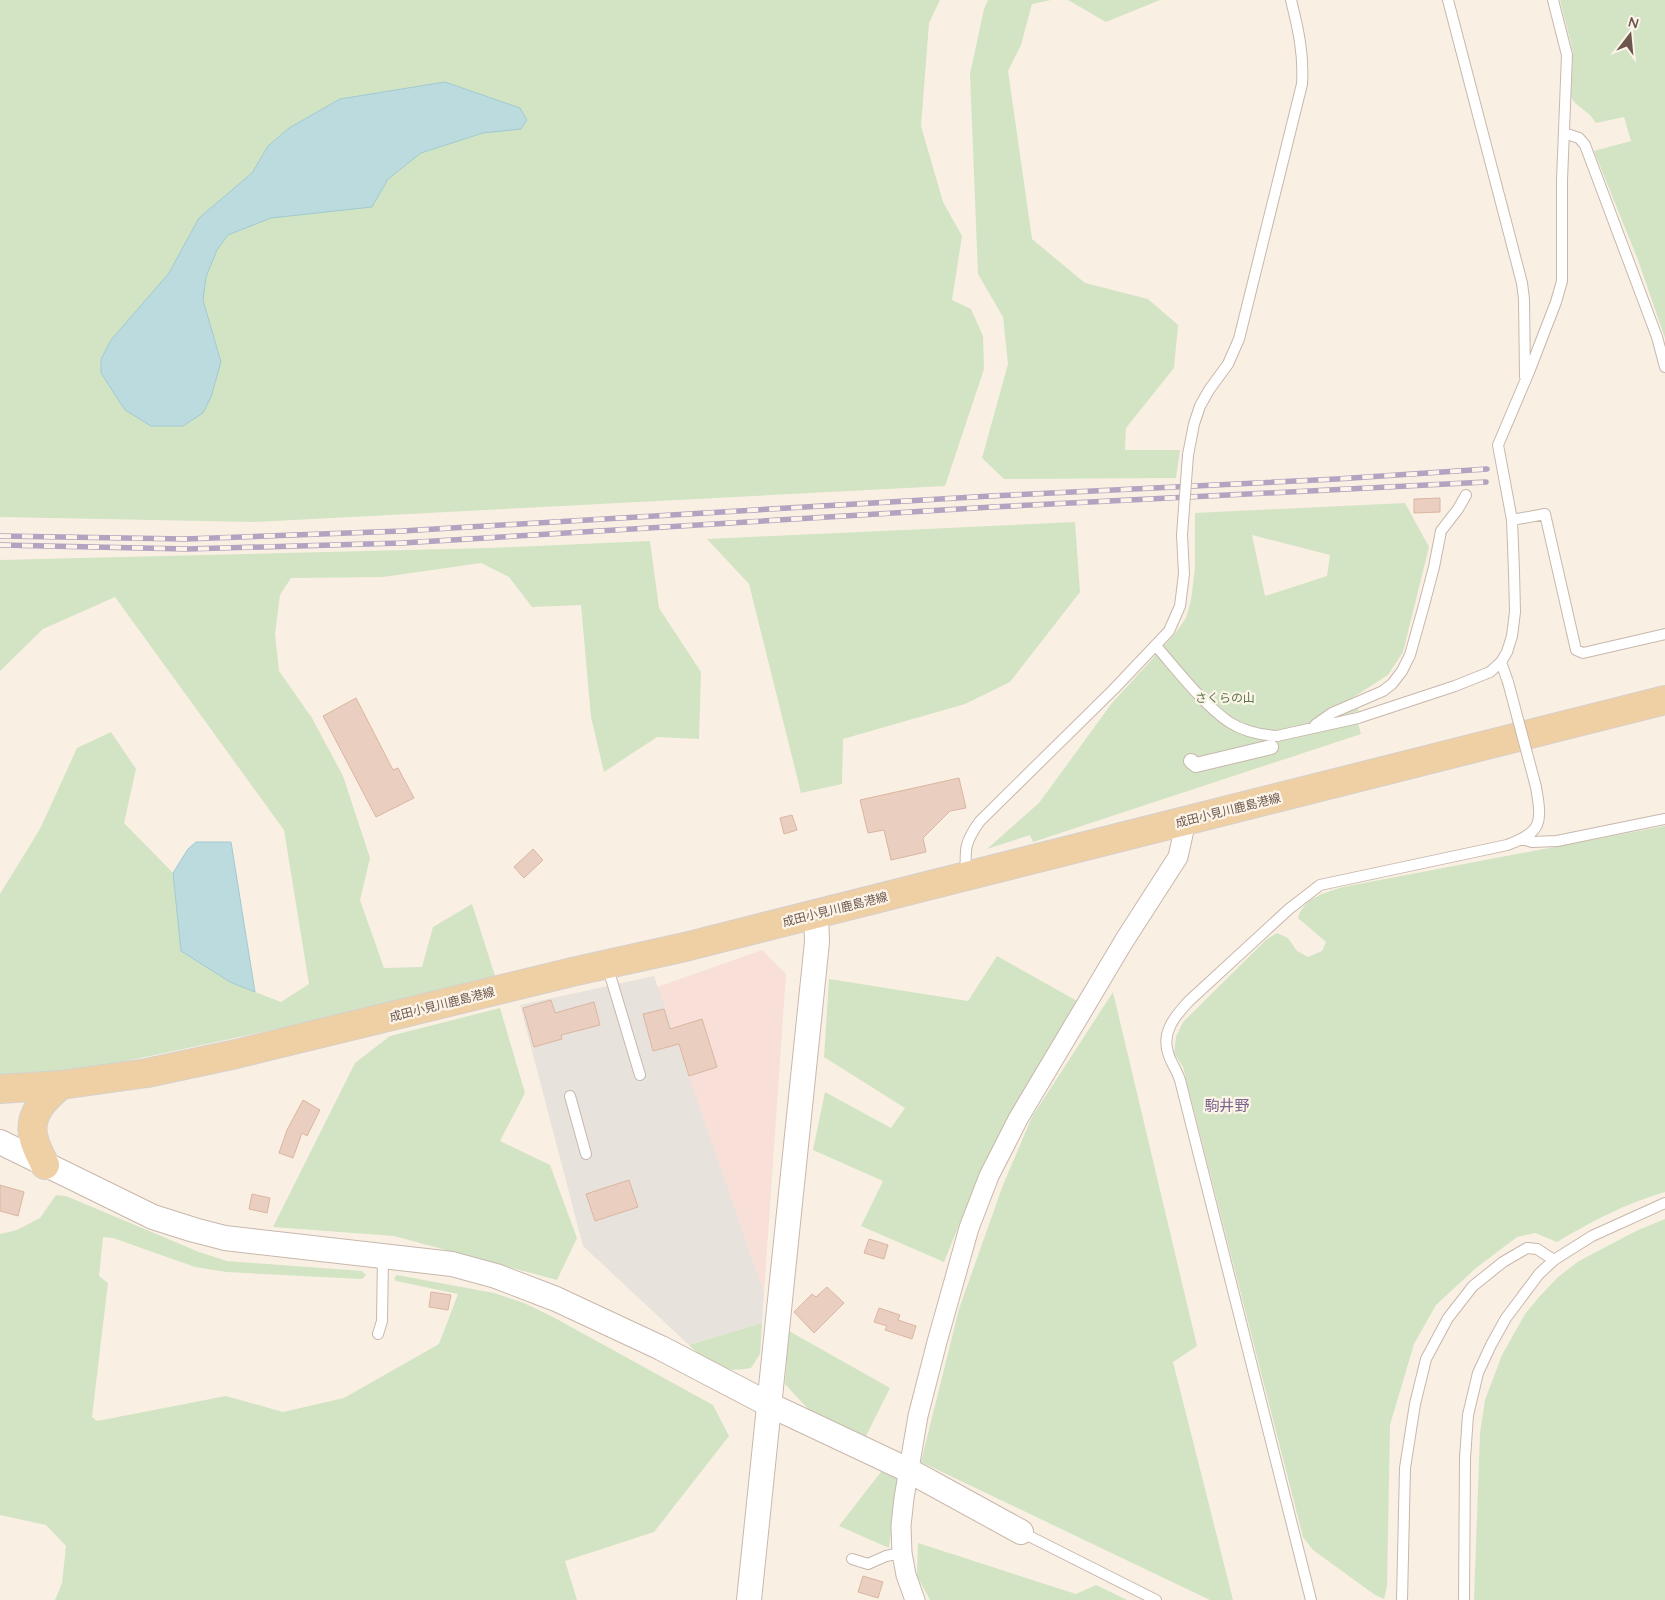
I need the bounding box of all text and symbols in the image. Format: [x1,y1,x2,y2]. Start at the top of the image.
north arrow [1605,10,1655,60]
text: N [1626,12,1641,33]
park label: さくらの山 [1195,690,1255,705]
street label: 成田小見川鹿島港線 [1174,790,1282,830]
street label: 成田小見川鹿島港線 [781,889,889,929]
street label: 成田小見川鹿島港線 [388,984,496,1024]
district label: 駒井野 [1204,1096,1250,1115]

